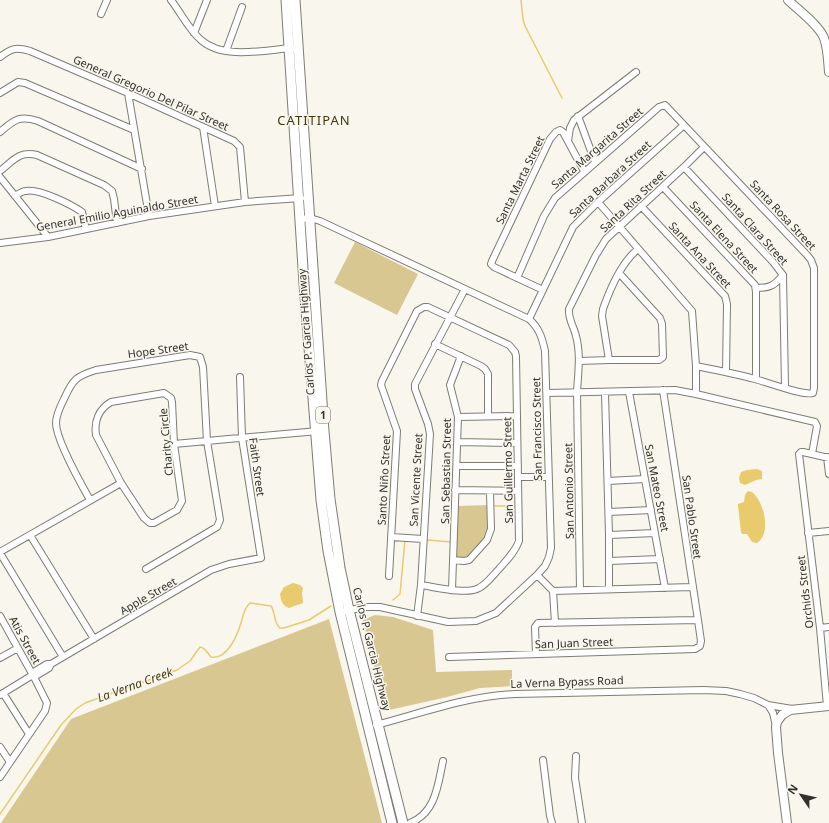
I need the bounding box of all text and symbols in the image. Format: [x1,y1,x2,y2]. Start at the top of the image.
street label: General Gregorio Del Pilar Street [71,51,231,134]
street label: Santa Margarita Street [548,104,646,192]
district label: CATITIPAN [277,111,351,129]
street label: Santa Marta Street [492,133,547,226]
street label: Santa Barbara Street [565,137,654,221]
street label: Santa Rita Street [596,166,669,235]
street label: Santa Rosa Street [747,176,820,253]
street label: Santa Clara Street [719,189,792,268]
street label: General Emilio Aguinaldo Street [35,191,199,234]
street label: Santa Elena Street [687,197,762,276]
street label: Santa Ana Street [666,218,735,291]
street label: Carlos P. Garcia Highway [294,268,317,396]
street label: Hope Street [127,338,189,361]
street label: San Francisco Street [528,377,545,481]
street label: Charity Circle [155,407,176,477]
road number: 1 [316,407,330,423]
street label: San Guillermo Street [499,417,516,523]
street label: San Sebastian Street [437,418,454,524]
street label: San Vicente Street [406,433,425,527]
street label: Santo Niño Street [374,434,393,526]
street label: Faith Street [246,437,269,497]
street label: San Antonio Street [560,443,577,539]
street label: San Mateo Street [642,443,673,533]
street label: San Pablo Street [679,474,706,560]
street label: Orchids Street [793,555,816,629]
street label: Apple Street [117,573,179,618]
street label: Carlos P. Garcia Highway [350,585,395,713]
street label: Atis Street [6,613,45,666]
street label: San Juan Street [535,634,613,651]
water label: La Verna Creek [95,663,176,706]
street label: La Verna Bypass Road [510,672,624,691]
north arrow [781,775,821,815]
text: N [784,781,801,797]

